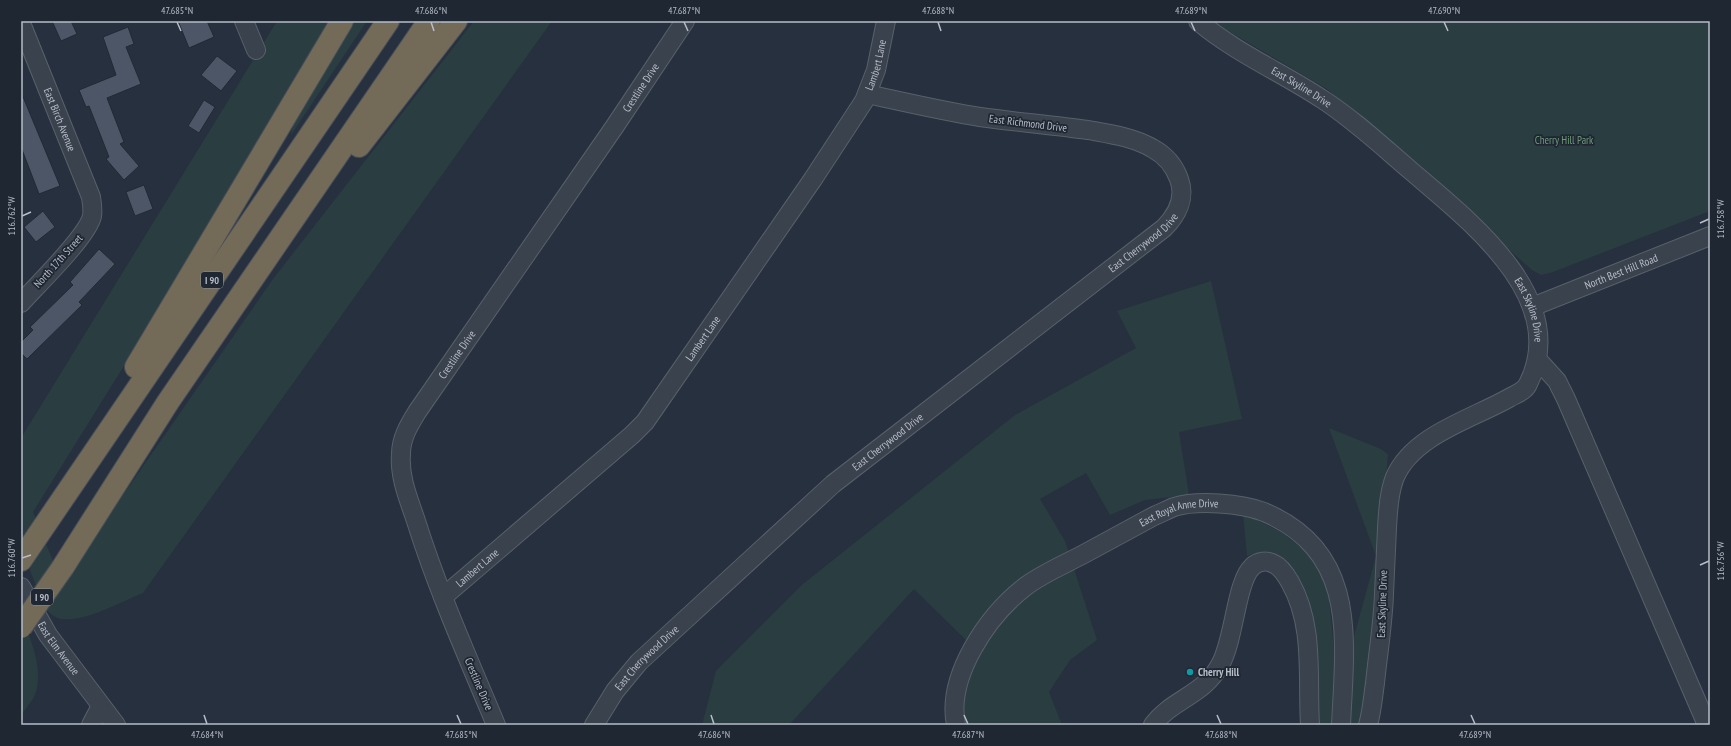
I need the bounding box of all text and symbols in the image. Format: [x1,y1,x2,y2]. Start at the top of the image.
text: 47.685°N [161,4,193,17]
text: 47.686°N [415,4,447,17]
text: 47.687°N [668,4,700,17]
text: 47.688°N [922,4,954,17]
text: 47.689°N [1175,4,1207,17]
text: 47.690°N [1428,4,1460,17]
street label: Lambert Lane [862,38,889,92]
street label: Crestline Drive [619,60,662,115]
street label: East Skyline Drive [1269,63,1335,111]
street label: East Birch Avenue [41,86,79,154]
street label: East Richmond Drive [988,111,1068,135]
park label: Cherry Hill Park [1535,133,1594,147]
text: 116.762°W [5,196,18,235]
text: 116.758°W [1714,199,1727,238]
street label: East Cherrywood Drive [1106,210,1181,275]
street label: North 17th Street [30,231,86,291]
street label: North Best Hill Road [1583,250,1660,292]
road number: I 90 [201,272,223,288]
street label: East Skyline Drive [1512,275,1546,343]
street label: Lambert Lane [682,313,724,364]
street label: Crestline Drive [435,327,479,381]
street label: East Cherrywood Drive [849,410,926,474]
street label: East Royal Anne Drive [1137,496,1219,530]
text: 116.760°W [5,538,18,577]
text: 116.756°W [1714,541,1727,580]
street label: Lambert Lane [453,545,502,590]
street label: East Skyline Drive [1374,569,1390,638]
road number: I 90 [31,589,53,605]
street label: East Elm Avenue [35,619,83,678]
street label: East Cherrywood Drive [612,622,682,693]
street label: Crestline Drive [462,656,497,713]
place label: Cherry Hill [1198,665,1239,679]
marker: Cherry Hill [1185,667,1195,677]
text: 47.684°N [191,728,223,741]
text: 47.685°N [445,728,477,741]
text: 47.686°N [698,728,730,741]
text: 47.687°N [952,728,984,741]
text: 47.688°N [1205,728,1237,741]
text: 47.689°N [1459,728,1491,741]

